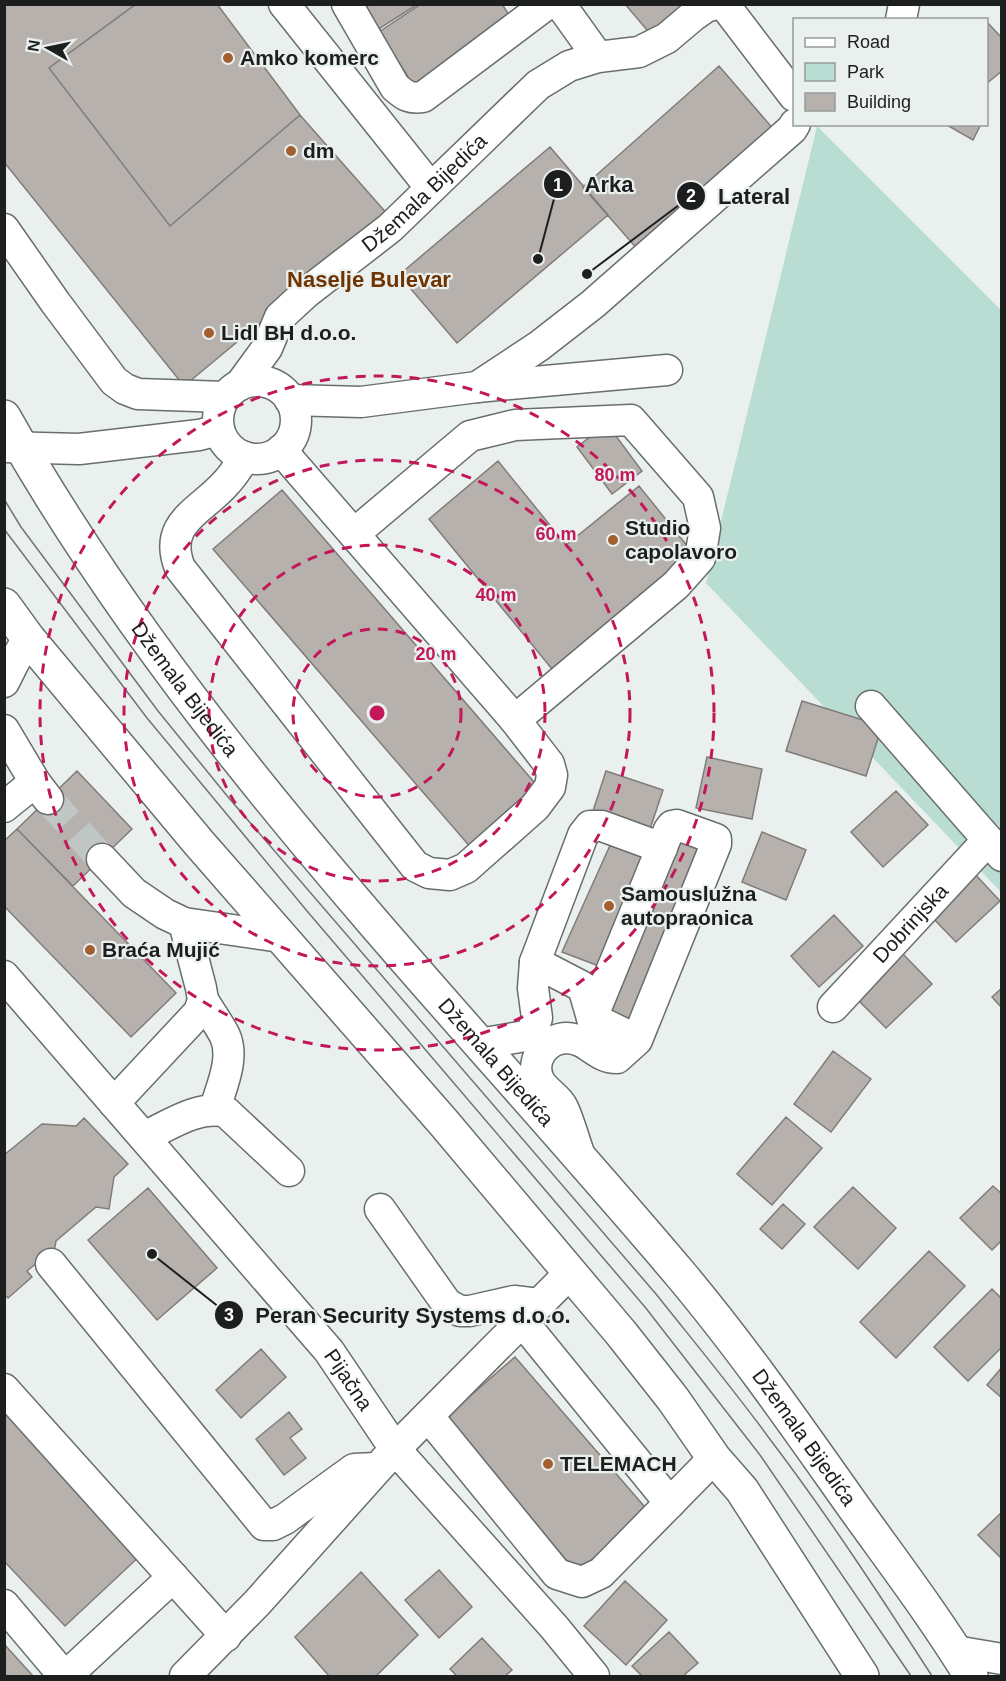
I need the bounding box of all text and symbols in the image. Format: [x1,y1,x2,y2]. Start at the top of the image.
north arrow [18,18,78,78]
legend [793,18,988,126]
text: Road [847,32,890,52]
text: N [24,39,43,53]
place label: Amko komerc [240,46,379,69]
marker: Amko komerc [221,51,235,65]
text: Park [847,62,885,82]
text: Building [847,92,911,112]
street label: Džemala Bijedića [357,129,491,256]
place label: dm [303,139,335,162]
marker: dm [284,144,298,158]
callout: Arka [543,164,646,204]
text: Arka [585,172,634,197]
text: 1 [553,175,563,195]
callout: Lateral [676,176,802,216]
text: Lateral [718,184,790,209]
text: 2 [686,186,696,206]
district label: Naselje Bulevar [287,267,451,292]
place label: Lidl BH d.o.o. [221,321,356,344]
marker: Lidl BH d.o.o. [202,326,216,340]
text: 80 m [594,465,636,485]
place label: Studio capolavoro [625,516,737,563]
text: 60 m [535,524,577,544]
marker: Studio capolavoro [606,533,620,547]
text: 40 m [475,585,517,605]
street label: Džemala Bijedića [127,617,243,761]
text: 20 m [415,644,457,664]
centre of rings [367,703,387,723]
street label: Dobrinjska [868,879,953,967]
place label: Samouslužna autopraonica [621,882,757,929]
marker: Samouslužna autopraonica [602,899,616,913]
place label: Braća Mujić [102,938,220,961]
marker: Braća Mujić [83,943,97,957]
street label: Džemala Bijedića [434,994,559,1131]
callout: Peran Security Systems d.o.o. [214,1295,583,1335]
text: Peran Security Systems d.o.o. [255,1303,571,1328]
text: 3 [224,1305,234,1325]
street label: Pijačna [320,1345,378,1415]
street label: Džemala Bijedića [748,1365,861,1510]
place label: TELEMACH [560,1452,677,1475]
marker: TELEMACH [541,1457,555,1471]

